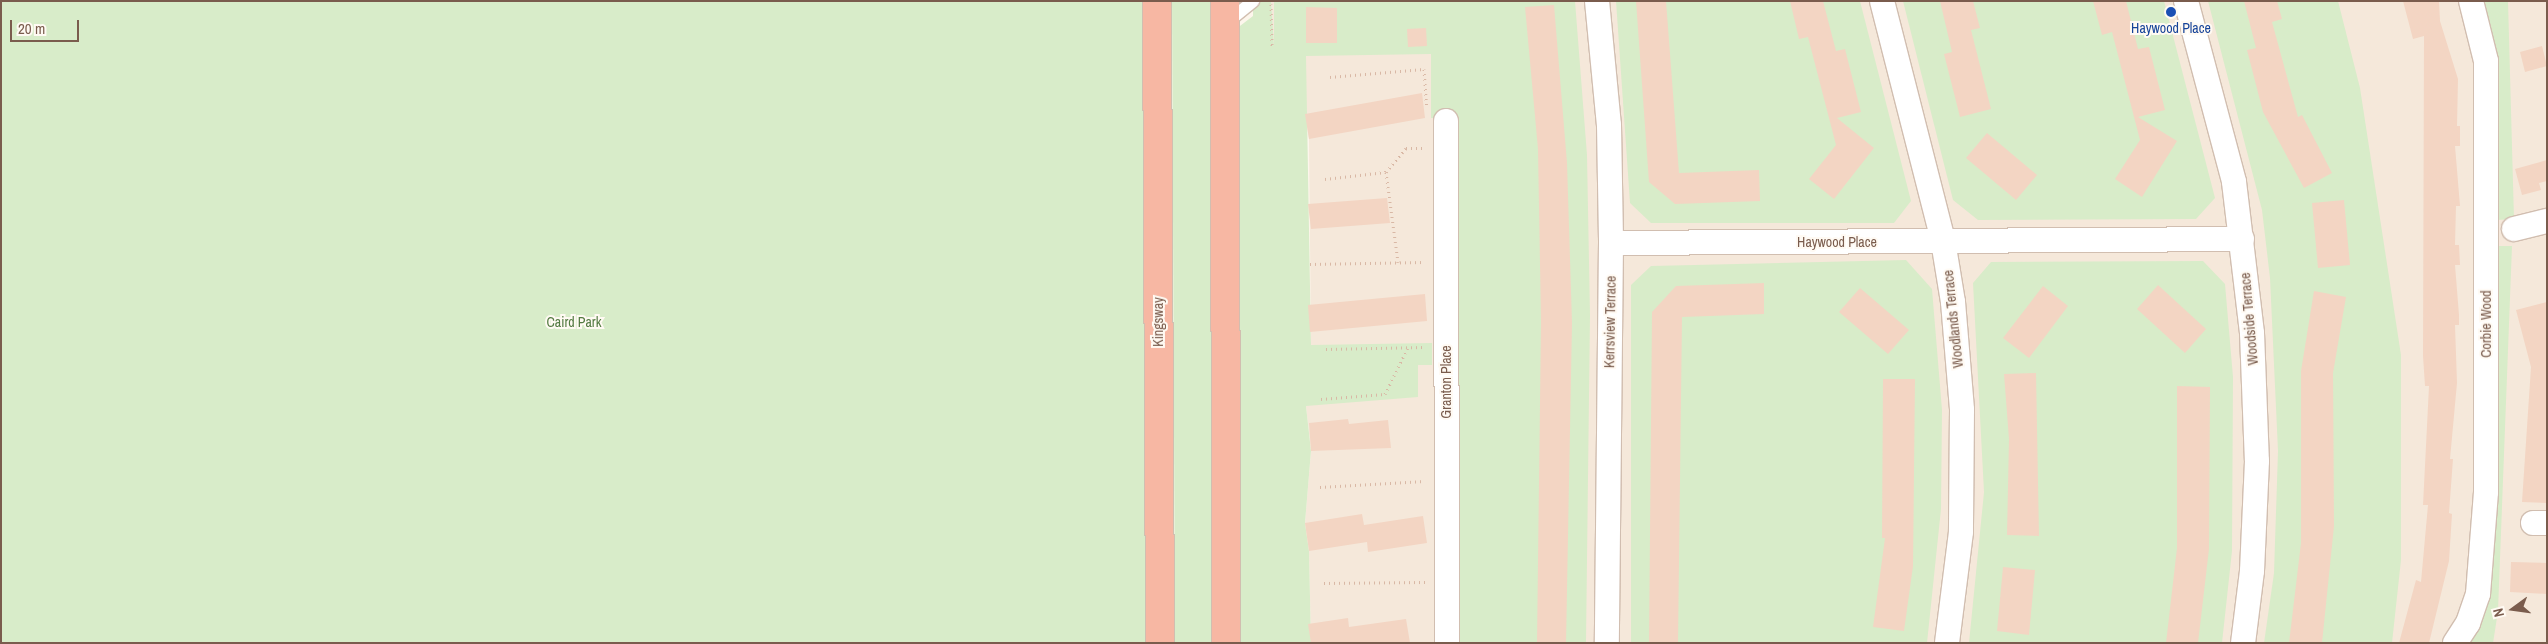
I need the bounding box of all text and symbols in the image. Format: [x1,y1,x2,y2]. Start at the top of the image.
marker: Haywood Place [2165,6,2177,18]
scale bar [12,10,81,42]
text: 20 m [18,18,45,39]
place label: Haywood Place [2131,20,2211,36]
street label: Haywood Place [1797,234,1877,250]
street label: Woodlands Terrace [1939,269,1967,369]
street label: Woodside Terrace [2237,272,2261,366]
street label: Kerrsview Terrace [1601,276,1619,368]
street label: Corbie Wood [2478,290,2494,358]
street label: Kingsway [1150,297,1166,347]
park label: Caird Park [547,314,601,330]
street label: Granton Place [1438,345,1454,419]
north arrow [2488,584,2538,634]
text: N [2489,606,2508,619]

